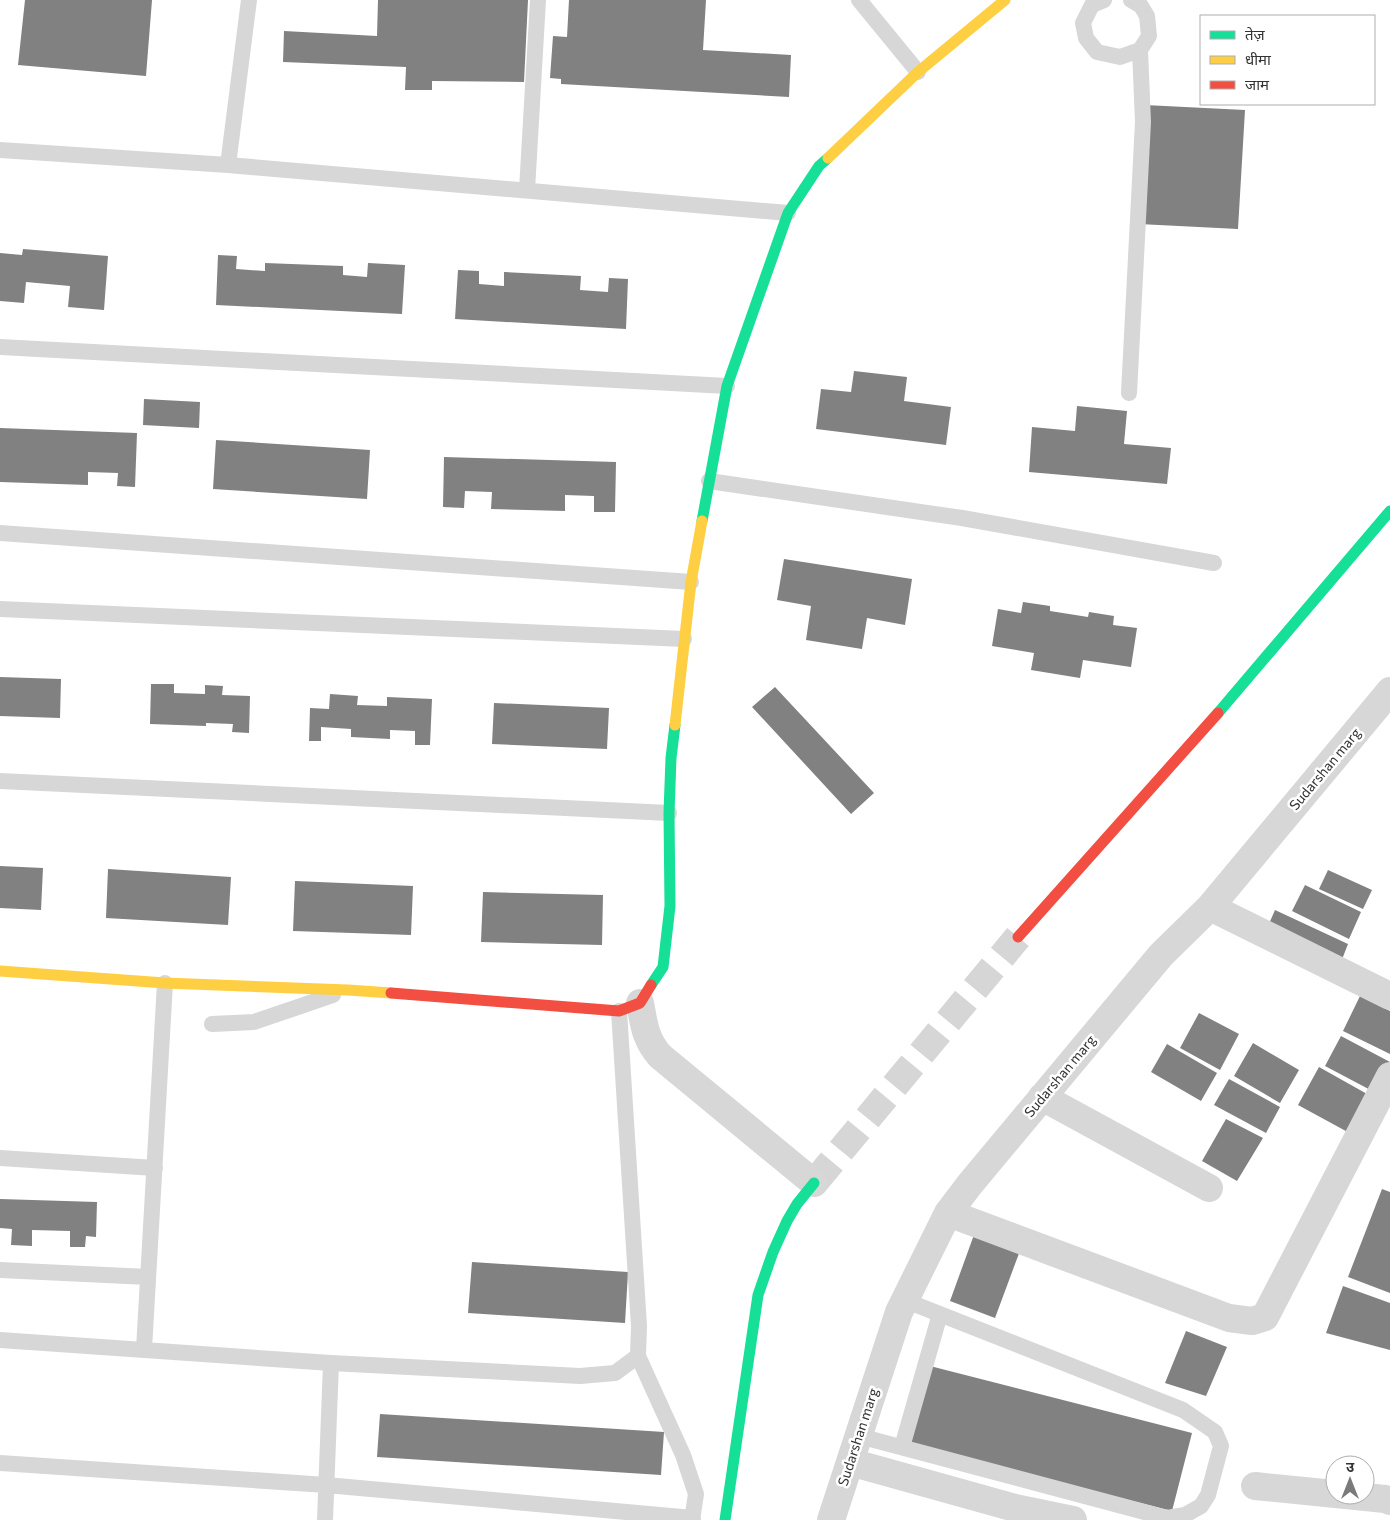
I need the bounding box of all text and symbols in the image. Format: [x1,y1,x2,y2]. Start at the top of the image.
legend [1200,15,1375,105]
text: तेज़ [1245,25,1266,43]
text: धीमा [1245,50,1272,68]
text: जाम [1245,75,1270,93]
street label: Sudarshan marg [1285,724,1364,813]
street label: Sudarshan marg [1020,1031,1099,1120]
street label: Sudarshan marg [834,1385,881,1488]
north arrow [1325,1455,1375,1505]
text: उ [1346,1458,1355,1475]

